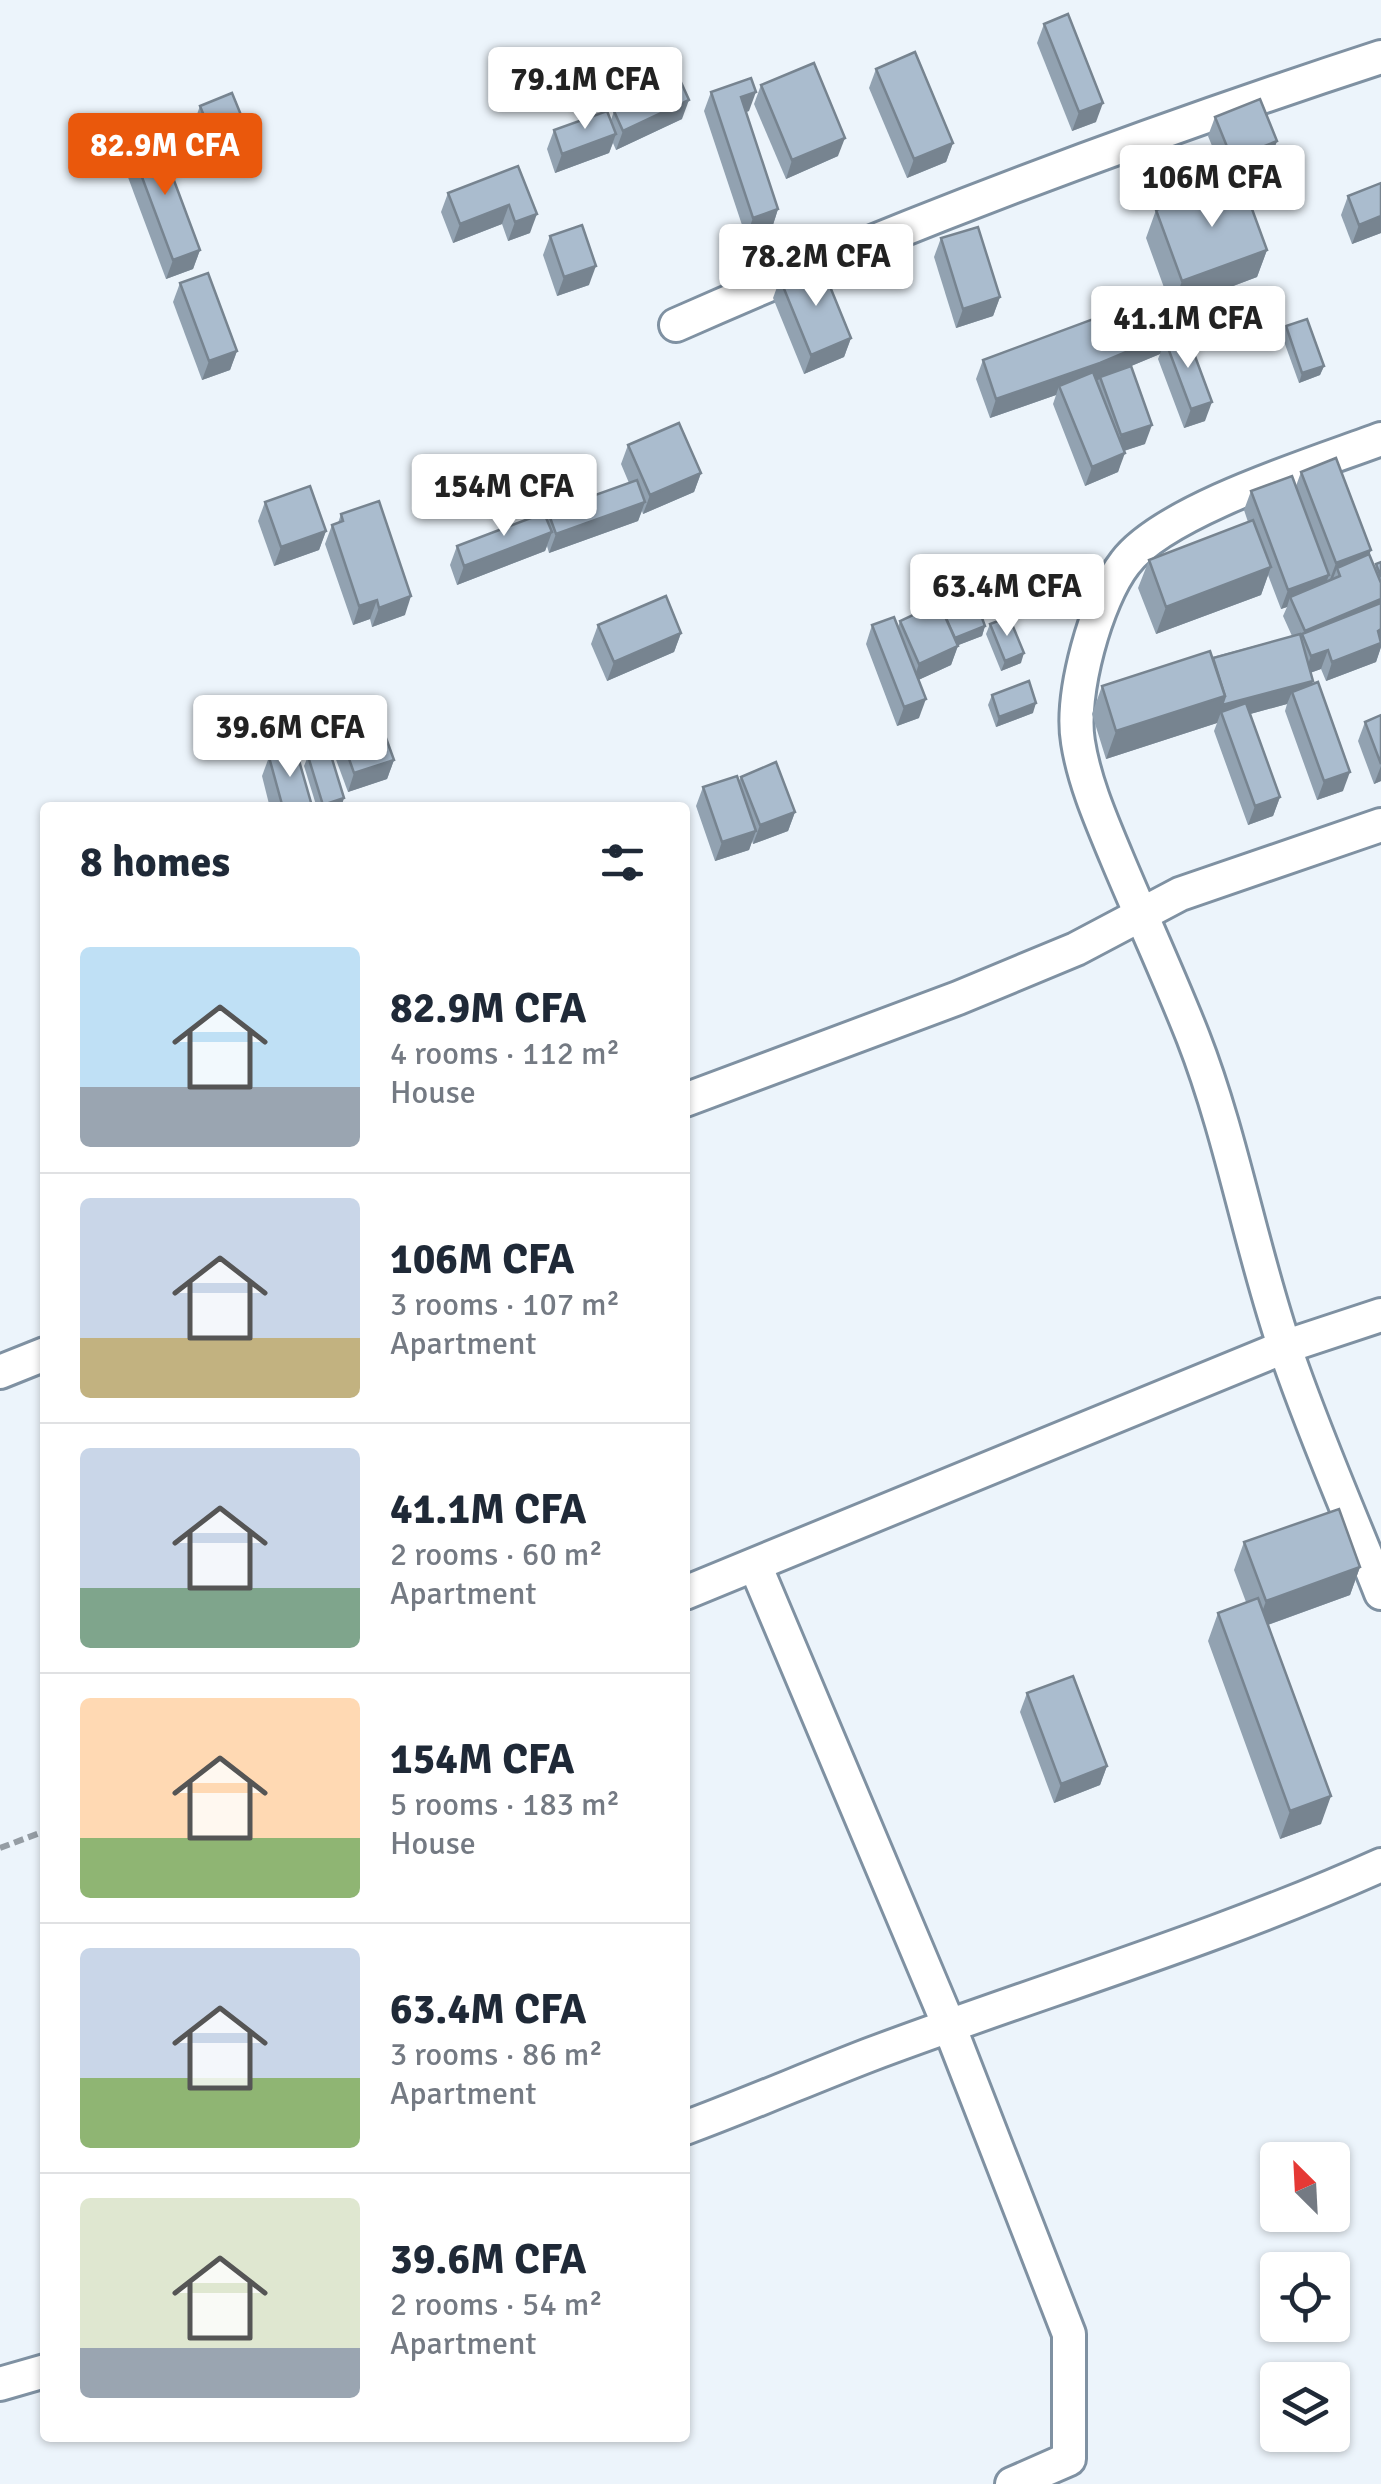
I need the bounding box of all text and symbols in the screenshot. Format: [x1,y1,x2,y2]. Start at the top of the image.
pin: 79.1M CFA [471,47,699,132]
text: 79.1M CFA [510,60,660,99]
pin: 82.9M CFA [51,113,279,198]
text: 82.9M CFA [90,126,240,165]
pin: 106M CFA [1109,145,1315,230]
text: 106M CFA [1142,158,1282,197]
pin: 78.2M CFA [702,224,930,309]
text: 78.2M CFA [741,237,891,276]
pin: 41.1M CFA [1074,286,1302,371]
text: 41.1M CFA [1113,299,1263,338]
pin: 154M CFA [401,454,607,539]
text: 154M CFA [434,467,574,506]
pin: 63.4M CFA [893,554,1121,639]
text: 63.4M CFA [932,567,1082,606]
pin: 39.6M CFA [176,695,404,780]
text: 39.6M CFA [215,708,365,747]
icon: filters [595,835,650,890]
text: 8 homes [80,837,230,888]
text: 82.9M CFA [390,983,586,1034]
icon: home [160,987,280,1107]
text: 4 rooms · 112 m² [390,1034,620,1073]
text: House [390,1073,476,1112]
text: 106M CFA [390,1234,574,1285]
icon: home [160,1238,280,1358]
text: 3 rooms · 107 m² [390,1285,620,1324]
text: Apartment [390,1324,537,1363]
text: 41.1M CFA [390,1484,586,1535]
icon: home [160,1488,280,1608]
text: 2 rooms · 60 m² [390,1535,603,1574]
text: Apartment [390,1574,537,1613]
text: 154M CFA [390,1734,574,1785]
icon: home [160,1738,280,1858]
text: 5 rooms · 183 m² [390,1785,620,1824]
text: House [390,1824,476,1863]
text: 63.4M CFA [390,1984,586,2035]
icon: home [160,1988,280,2108]
text: 3 rooms · 86 m² [390,2035,603,2074]
text: Apartment [390,2074,537,2113]
north arrow [1260,2142,1350,2232]
map controls [1260,2142,1350,2452]
text: 39.6M CFA [390,2234,586,2285]
icon: home [160,2238,280,2358]
button: locate [1260,2252,1350,2342]
text: 2 rooms · 54 m² [390,2285,603,2324]
text: Apartment [390,2324,537,2363]
button: layers [1260,2362,1350,2452]

